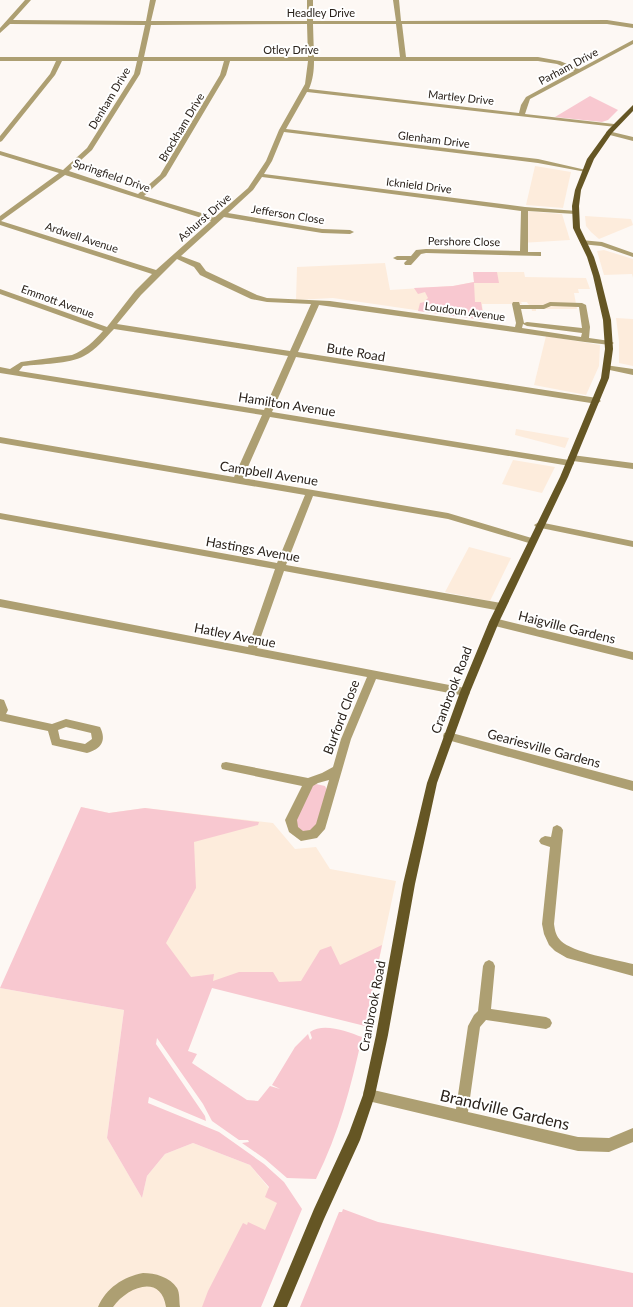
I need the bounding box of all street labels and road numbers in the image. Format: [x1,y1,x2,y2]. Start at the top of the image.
street label: Headley Drive [287,6,355,19]
street label: Otley Drive [263,43,319,56]
street label: Parham Drive [536,45,600,87]
street label: Denham Drive [85,65,133,131]
street label: Martley Drive [427,87,495,107]
street label: Brockham Drive [155,90,207,164]
street label: Glenham Drive [397,128,471,150]
street label: Springfield Drive [72,156,152,194]
street label: Icknield Drive [385,175,453,196]
street label: Ashurst Drive [175,190,233,244]
street label: Jefferson Close [251,202,326,226]
street label: Ardwell Avenue [44,219,120,255]
street label: Pershore Close [428,234,500,248]
street label: Emmott Avenue [20,282,96,320]
street label: Loudoun Avenue [424,299,506,323]
street label: Bute Road [326,339,386,365]
street label: Hamilton Avenue [237,388,337,420]
street label: Campbell Avenue [219,457,319,489]
street label: Hastings Avenue [205,533,301,565]
street label: Haigville Gardens [517,607,618,647]
street label: Hatley Avenue [193,619,277,651]
street label: Cranbrook Road [427,644,475,736]
street label: Burford Close [319,677,363,757]
street label: Geariesville Gardens [486,725,603,771]
street label: Cranbrook Road [355,959,389,1053]
street label: Brandville Gardens [438,1085,572,1133]

